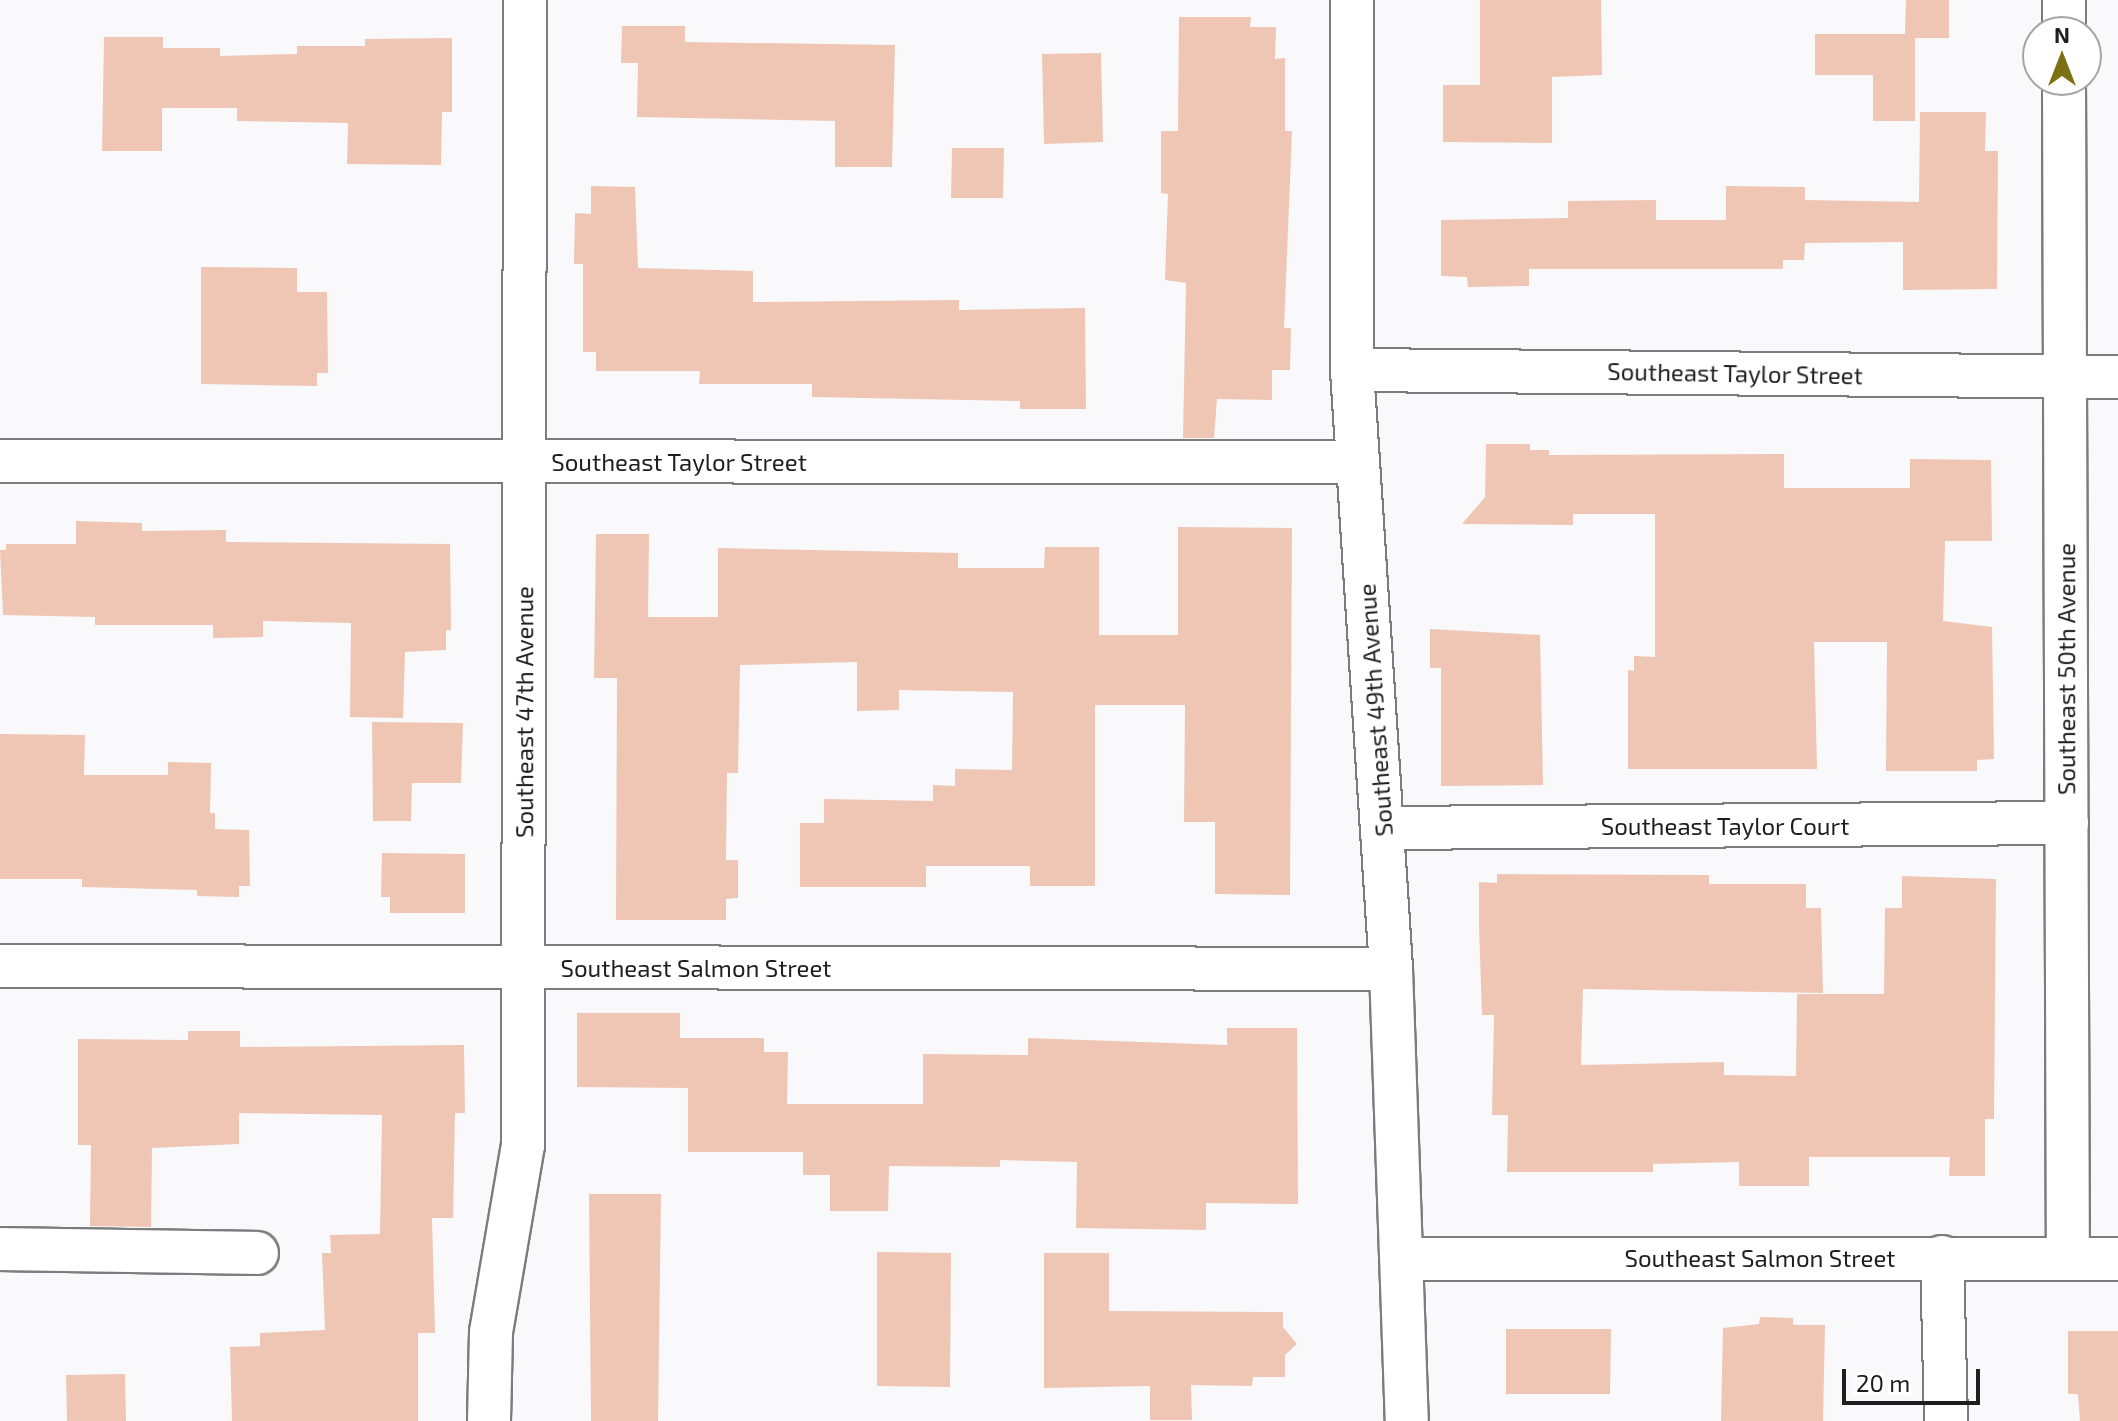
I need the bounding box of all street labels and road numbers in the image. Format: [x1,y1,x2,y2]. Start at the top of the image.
street label: Southeast Taylor Street [1606,356,1864,390]
street label: Southeast Taylor Street [551,448,807,476]
street label: Southeast 50th Avenue [2052,543,2080,795]
street label: Southeast 49th Avenue [1352,582,1398,838]
street label: Southeast 47th Avenue [510,586,538,838]
street label: Southeast Taylor Court [1600,812,1850,840]
street label: Southeast Salmon Street [560,954,832,982]
street label: Southeast Salmon Street [1624,1244,1896,1272]

